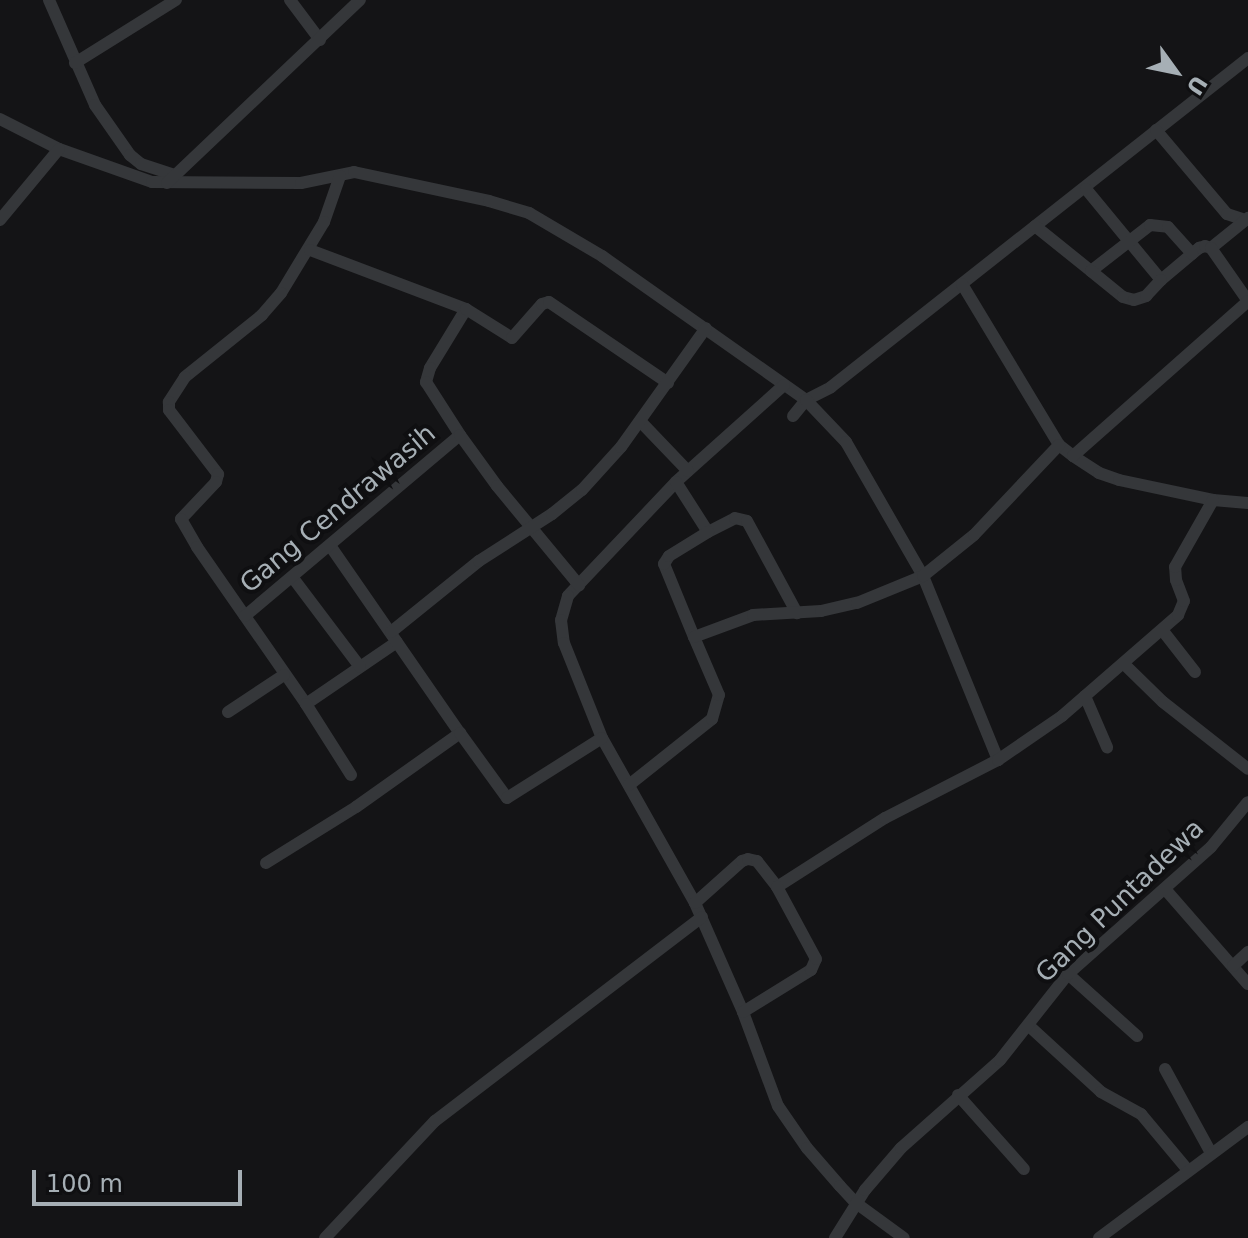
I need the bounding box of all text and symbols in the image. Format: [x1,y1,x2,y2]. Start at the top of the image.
north arrow [1136,32,1216,112]
text: U [1181,71,1212,100]
street label: Gang Cendrawasih [234,418,442,600]
street label: Gang Puntadewa [1030,813,1210,989]
scale bar [36,1154,246,1204]
text: 100 m [46,1170,123,1198]

